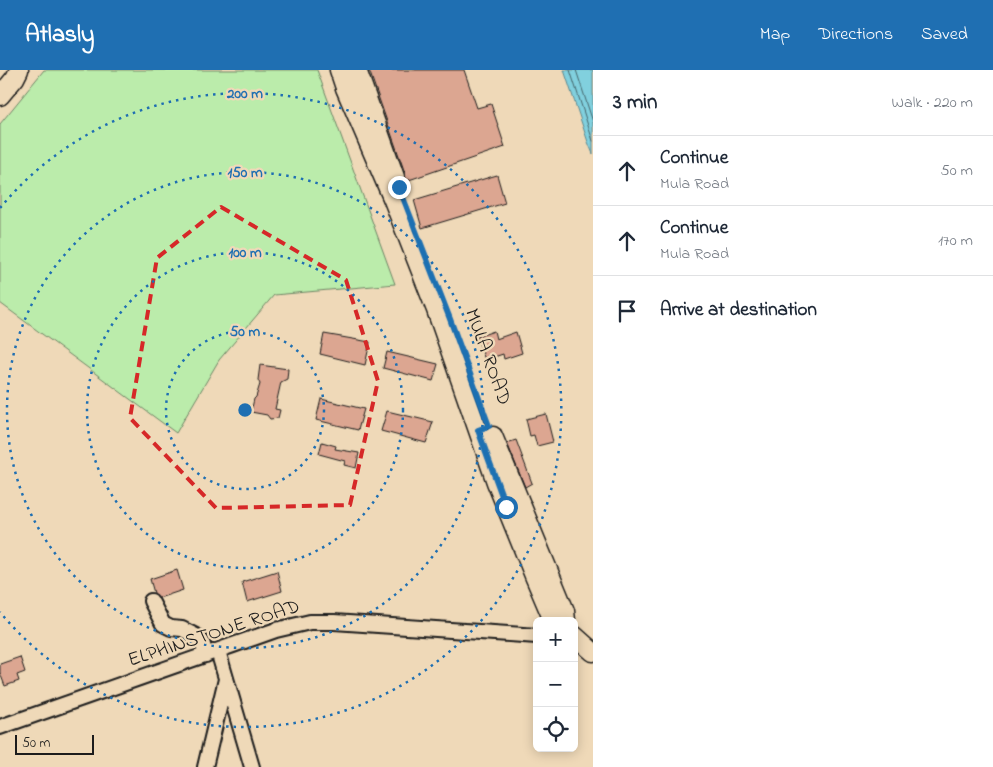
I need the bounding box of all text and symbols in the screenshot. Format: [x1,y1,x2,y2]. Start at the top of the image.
text: Atlasly [25,18,94,53]
text: Map [760,22,790,48]
text: Directions [818,22,893,48]
text: Saved [921,22,968,48]
text: 200 m [226,83,263,105]
text: 3 min [613,88,657,118]
text: Walk · 220 m [892,91,973,115]
text: Continue [660,145,728,172]
icon: ahead [613,157,641,185]
text: 50 m [941,159,973,183]
text: 150 m [227,162,263,184]
text: Mula Road [660,172,729,196]
route end [388,176,411,199]
text: Continue [660,215,728,242]
icon: ahead [613,227,641,255]
text: 170 m [938,229,973,253]
text: 100 m [228,242,262,264]
text: Mula Road [660,242,729,266]
icon: arrive [613,297,641,325]
text: Arrive at destination [660,297,817,324]
street label: MULA ROAD [456,305,518,409]
text: 50 m [230,321,261,343]
centre of rings [236,401,254,419]
route start [495,496,518,519]
street label: ELPHINSTONE ROAD [124,593,304,675]
map controls [533,617,578,752]
button: + [533,617,578,662]
button: − [533,662,578,707]
button: locate [533,707,578,752]
scale bar [15,732,94,755]
text: 50 m [22,733,50,754]

